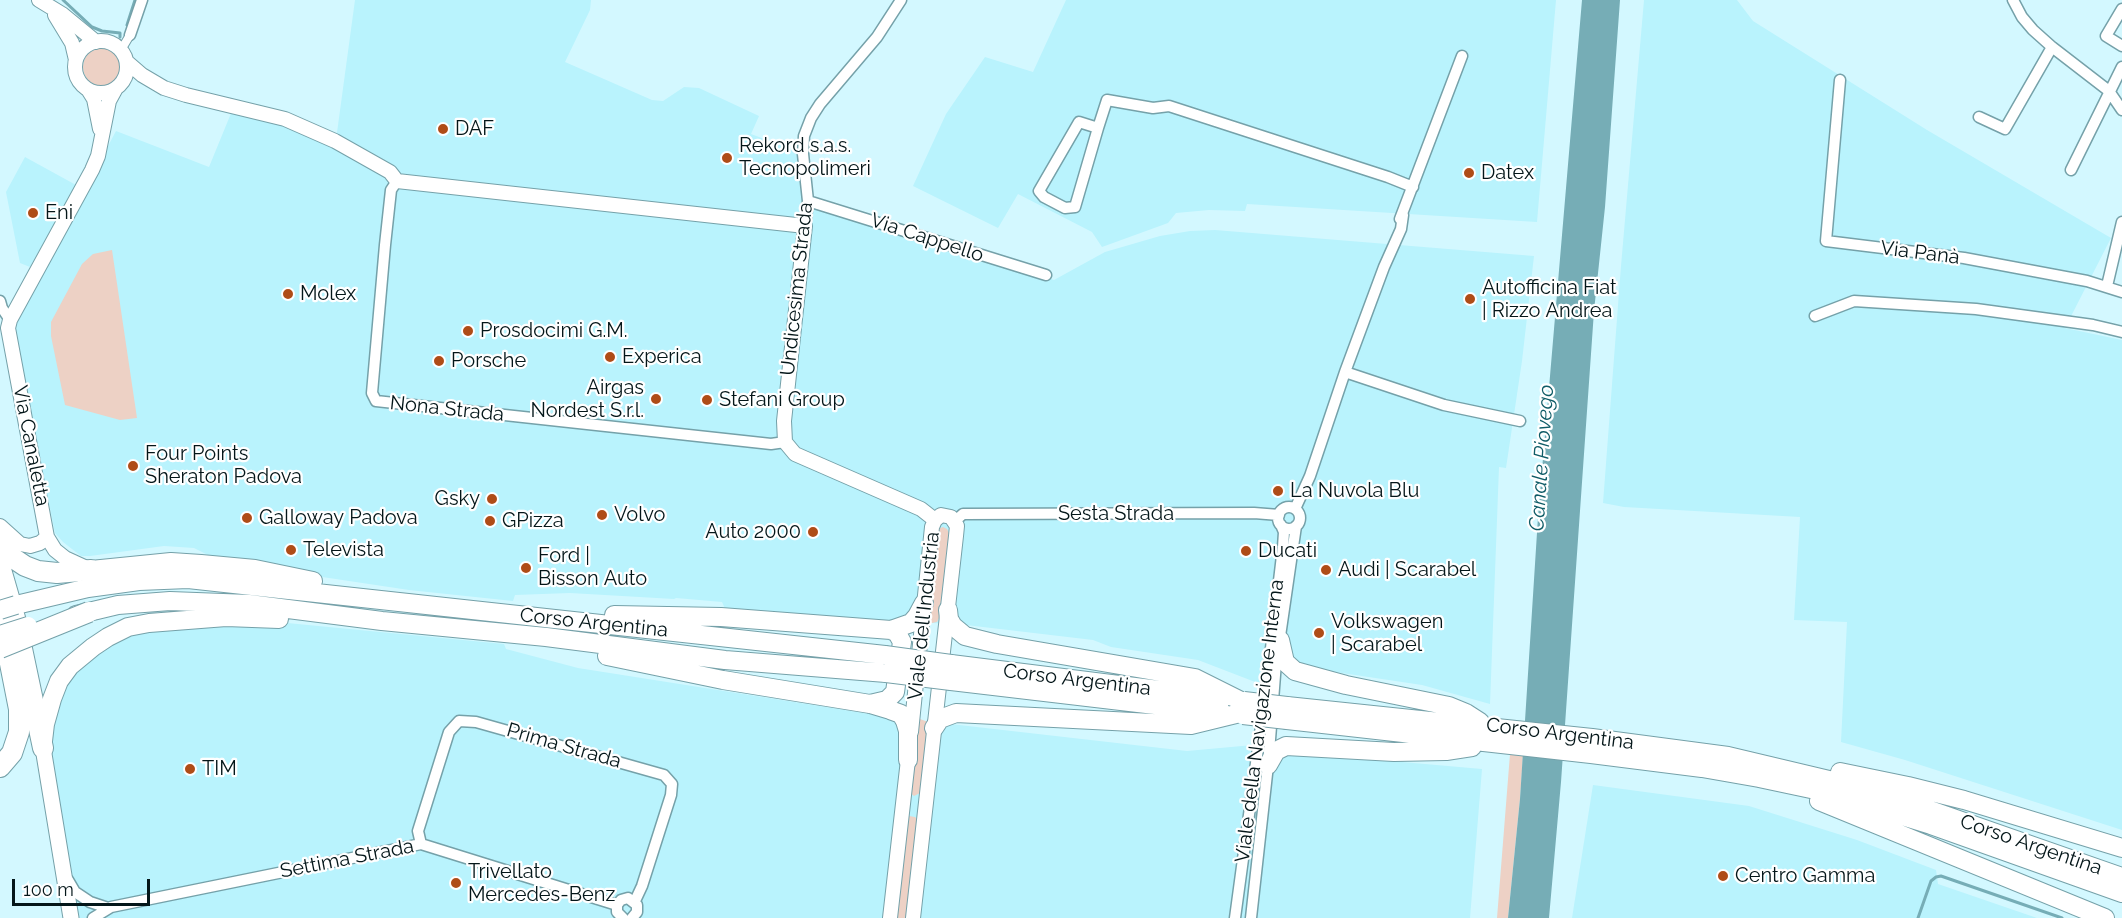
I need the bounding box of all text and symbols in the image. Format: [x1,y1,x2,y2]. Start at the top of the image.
place label: DAF [455,117,494,141]
marker: DAF [436,122,450,136]
place label: Rekord s.a.s. Tecnopolimeri [739,134,871,181]
marker: Rekord s.a.s. Tecnopolimeri [720,151,734,165]
place label: Datex [1481,161,1534,185]
marker: Datex [1462,166,1476,180]
place label: Eni [45,201,73,225]
street label: Undicesima Strada [776,201,818,377]
marker: Eni [26,206,40,220]
street label: Via Cappello [867,208,987,268]
street label: Via Panà [1879,236,1961,270]
place label: Autofficina Fiat | Rizzo Andrea [1482,276,1617,323]
place label: Molex [300,282,356,306]
marker: Molex [281,287,295,301]
marker: Autofficina Fiat | Rizzo Andrea [1463,292,1477,306]
place label: Prosdocimi G.M. [480,319,628,343]
marker: Prosdocimi G.M. [461,324,475,338]
place label: Experica [622,345,702,369]
place label: Porsche [451,349,526,373]
marker: Experica [603,350,617,364]
marker: Porsche [432,354,446,368]
place label: Airgas Nordest S.r.l. [530,376,644,423]
street label: Via Canaletta [8,384,54,508]
water label: Canale Piovego [1524,384,1560,532]
place label: Stefani Group [719,388,845,412]
street label: Nona Strada [389,391,505,427]
marker: Airgas Nordest S.r.l. [649,392,663,406]
marker: Stefani Group [700,393,714,407]
place label: Four Points Sheraton Padova [145,442,302,489]
marker: Four Points Sheraton Padova [126,459,140,473]
place label: La Nuvola Blu [1290,479,1419,503]
marker: La Nuvola Blu [1271,484,1285,498]
place label: Gsky [435,487,480,511]
marker: Gsky [485,492,499,506]
street label: Sesta Strada [1058,502,1174,526]
place label: Volvo [614,503,665,527]
place label: Galloway Padova [259,506,418,530]
marker: Volvo [595,508,609,522]
place label: GPizza [502,509,564,533]
marker: Galloway Padova [240,511,254,525]
marker: GPizza [483,514,497,528]
place label: Auto 2000 [705,520,801,544]
marker: Auto 2000 [806,525,820,539]
street label: Viale dell'Industria [903,531,945,701]
place label: Televista [303,538,384,562]
place label: Ducati [1258,539,1317,563]
marker: Televista [284,543,298,557]
place label: Ford | Bisson Auto [538,544,647,591]
marker: Ducati [1239,544,1253,558]
place label: Audi | Scarabel [1338,558,1476,582]
marker: Ford | Bisson Auto [519,561,533,575]
marker: Audi | Scarabel [1319,563,1333,577]
street label: Viale della Navigazione Interna [1231,578,1289,864]
street label: Corso Argentina [519,603,669,643]
place label: Volkswagen | Scarabel [1331,610,1443,657]
marker: Volkswagen | Scarabel [1312,626,1326,640]
street label: Corso Argentina [1002,659,1152,701]
street label: Corso Argentina [1485,713,1635,755]
street label: Prima Strada [504,718,624,774]
place label: TIM [202,757,237,781]
marker: TIM [183,762,197,776]
street label: Corso Argentina [1957,809,2105,881]
street label: Settima Strada [278,834,416,884]
place label: Trivellato Mercedes-Benz [468,860,615,907]
place label: Centro Gamma [1735,864,1875,888]
scale bar [15,867,153,905]
marker: Centro Gamma [1716,869,1730,883]
marker: Trivellato Mercedes-Benz [449,876,463,890]
text: 100 m [23,879,74,900]

